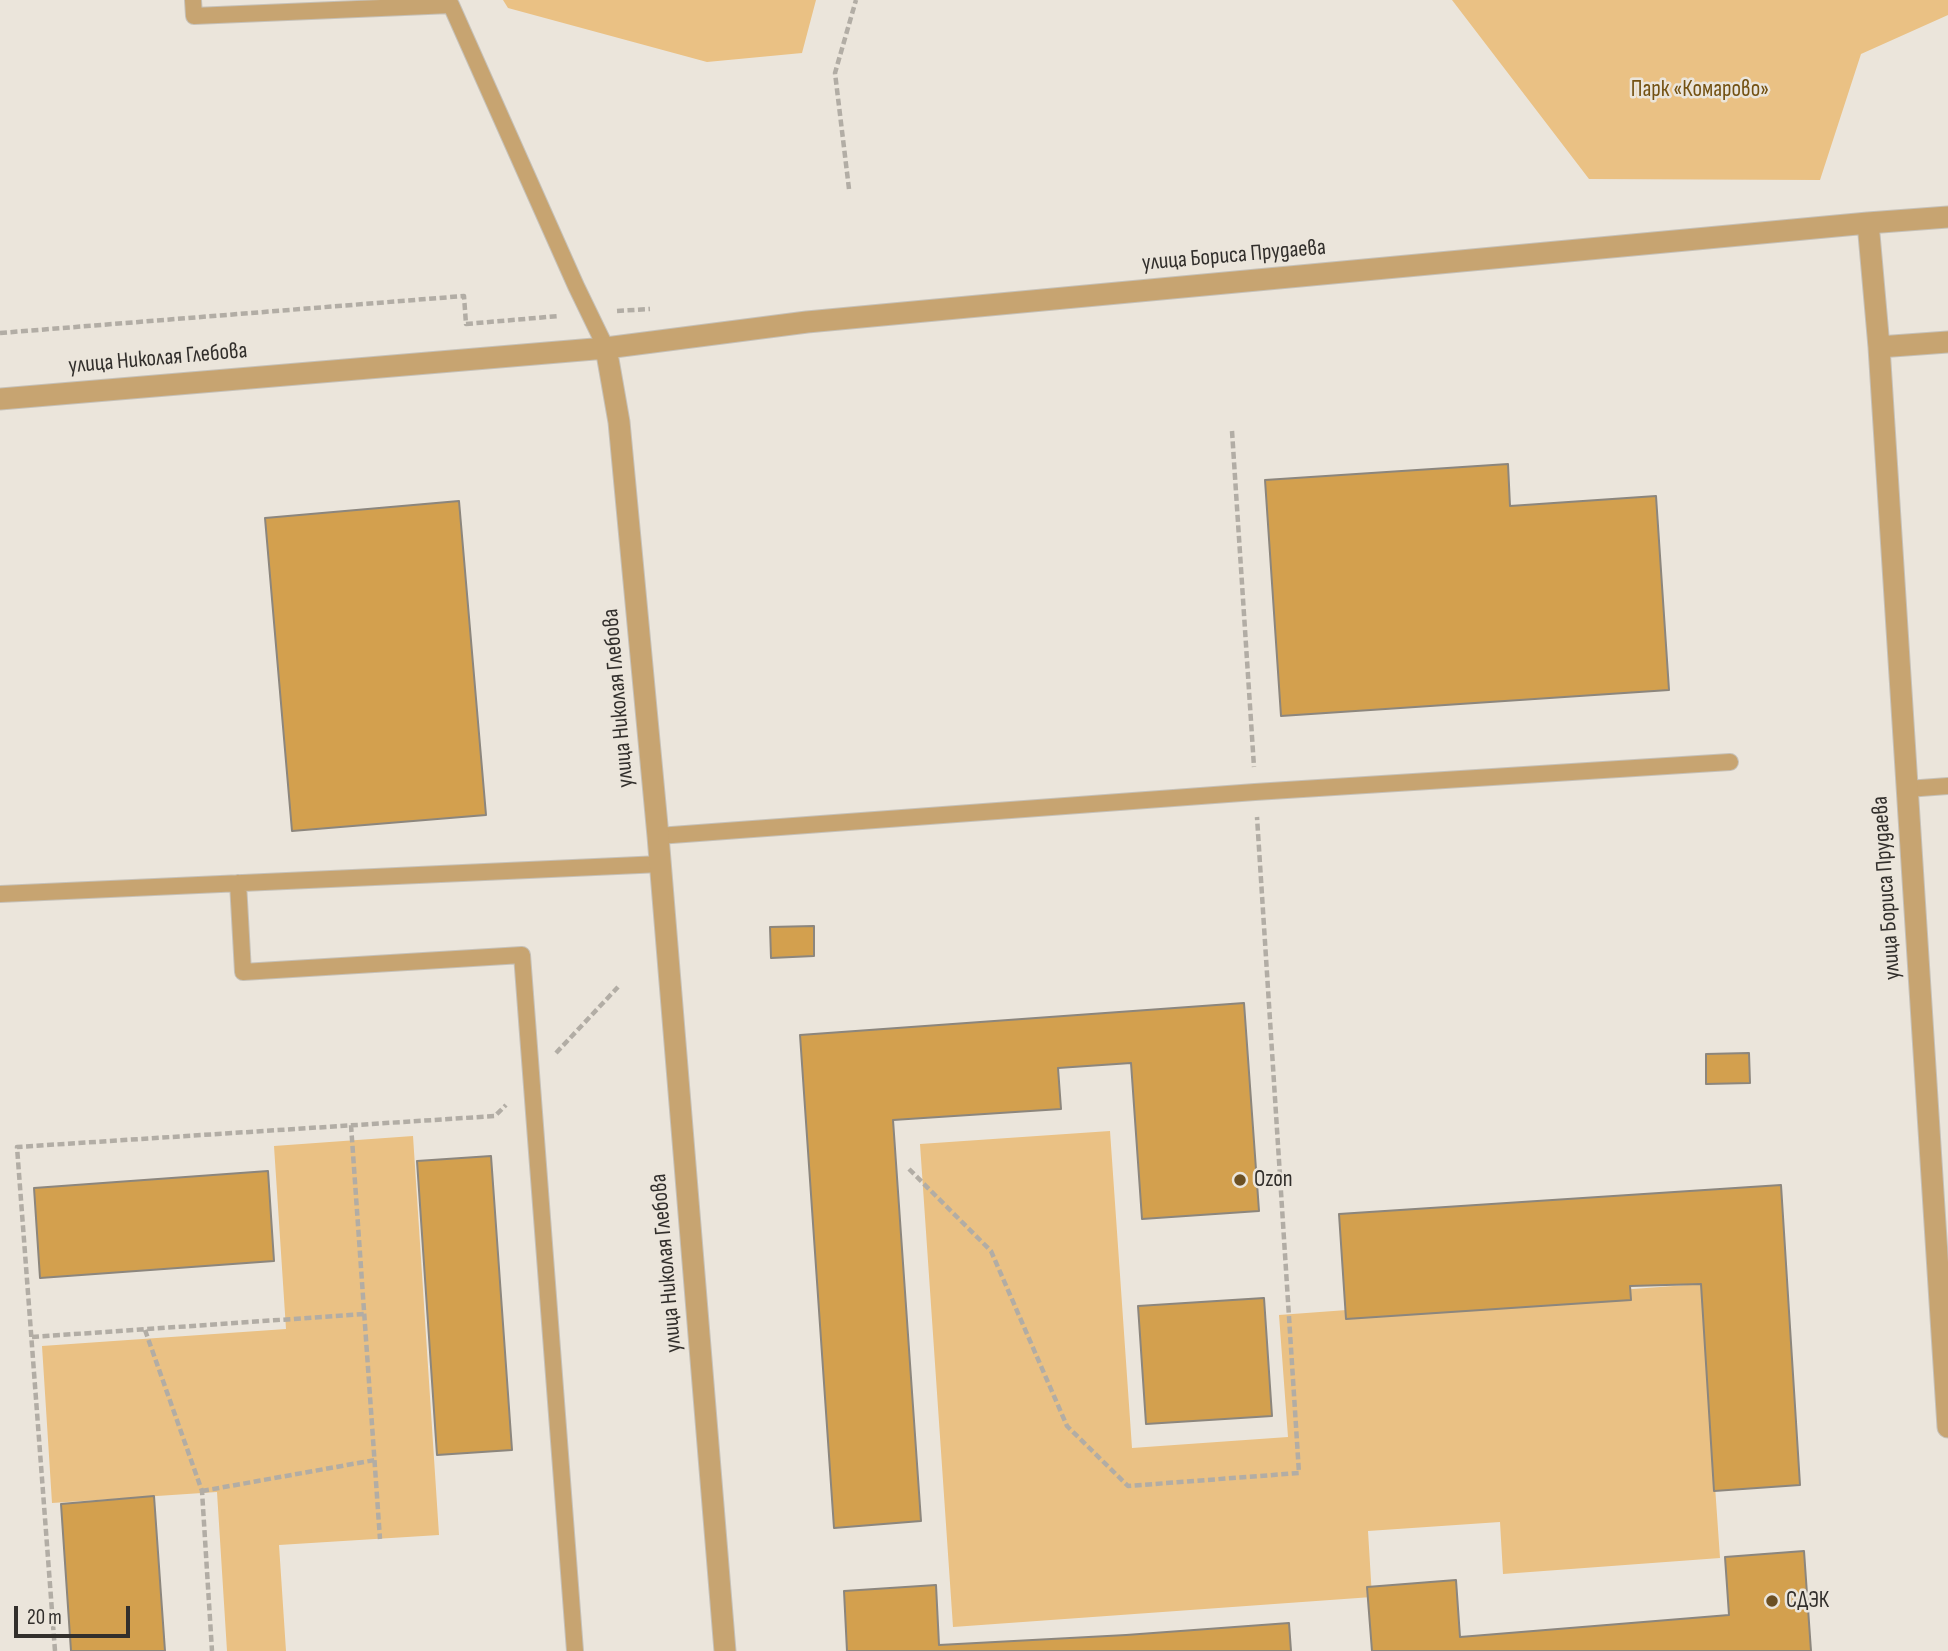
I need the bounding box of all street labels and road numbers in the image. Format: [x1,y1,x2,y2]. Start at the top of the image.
street label: улица Бориса Прудаева [1141,234,1327,278]
street label: улица Николая Глебова [67,337,249,381]
street label: улица Николая Глебова [597,607,641,789]
street label: улица Бориса Прудаева [1867,795,1907,981]
street label: улица Николая Глебова [645,1172,689,1354]

